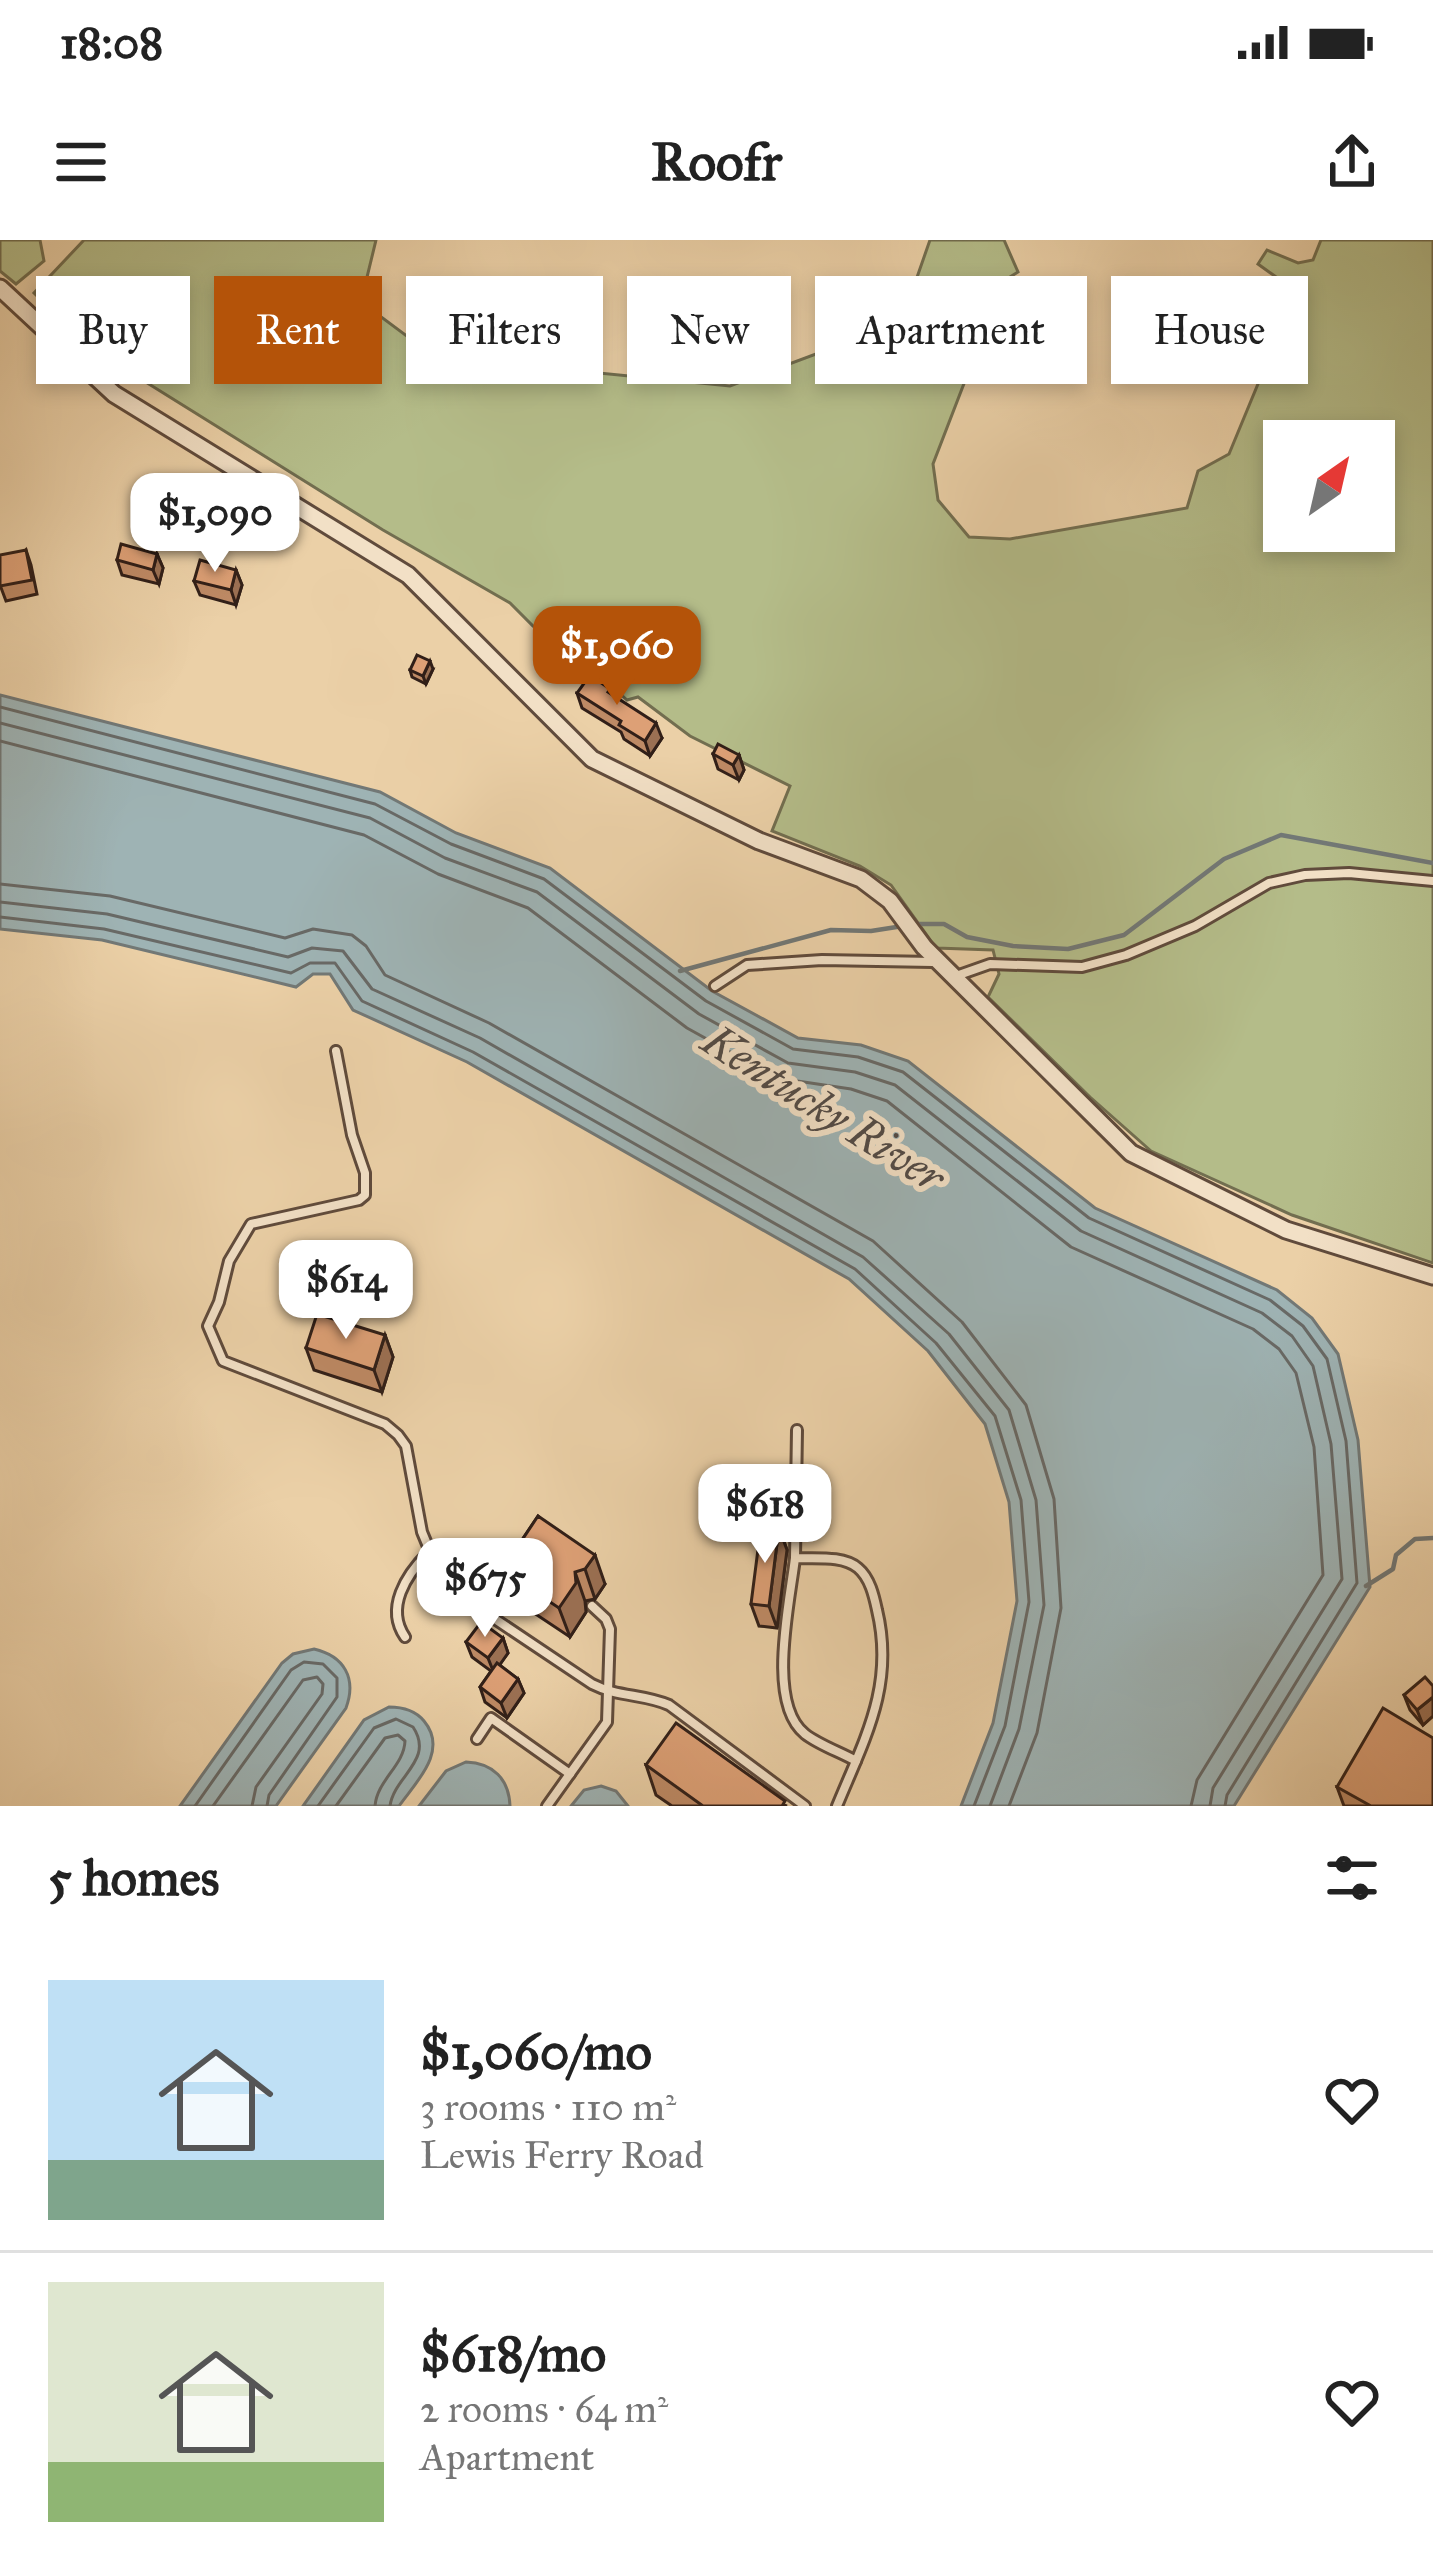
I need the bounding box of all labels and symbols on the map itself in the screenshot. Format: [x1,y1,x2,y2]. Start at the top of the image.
north arrow [1263,420,1395,552]
pin: $1,090 [117,473,313,575]
pin: $1,060 [519,606,715,708]
water label: Kentucky River [691,1011,957,1205]
pin: $614 [275,1240,417,1342]
pin: $618 [694,1464,836,1566]
pin: $675 [414,1538,556,1640]

